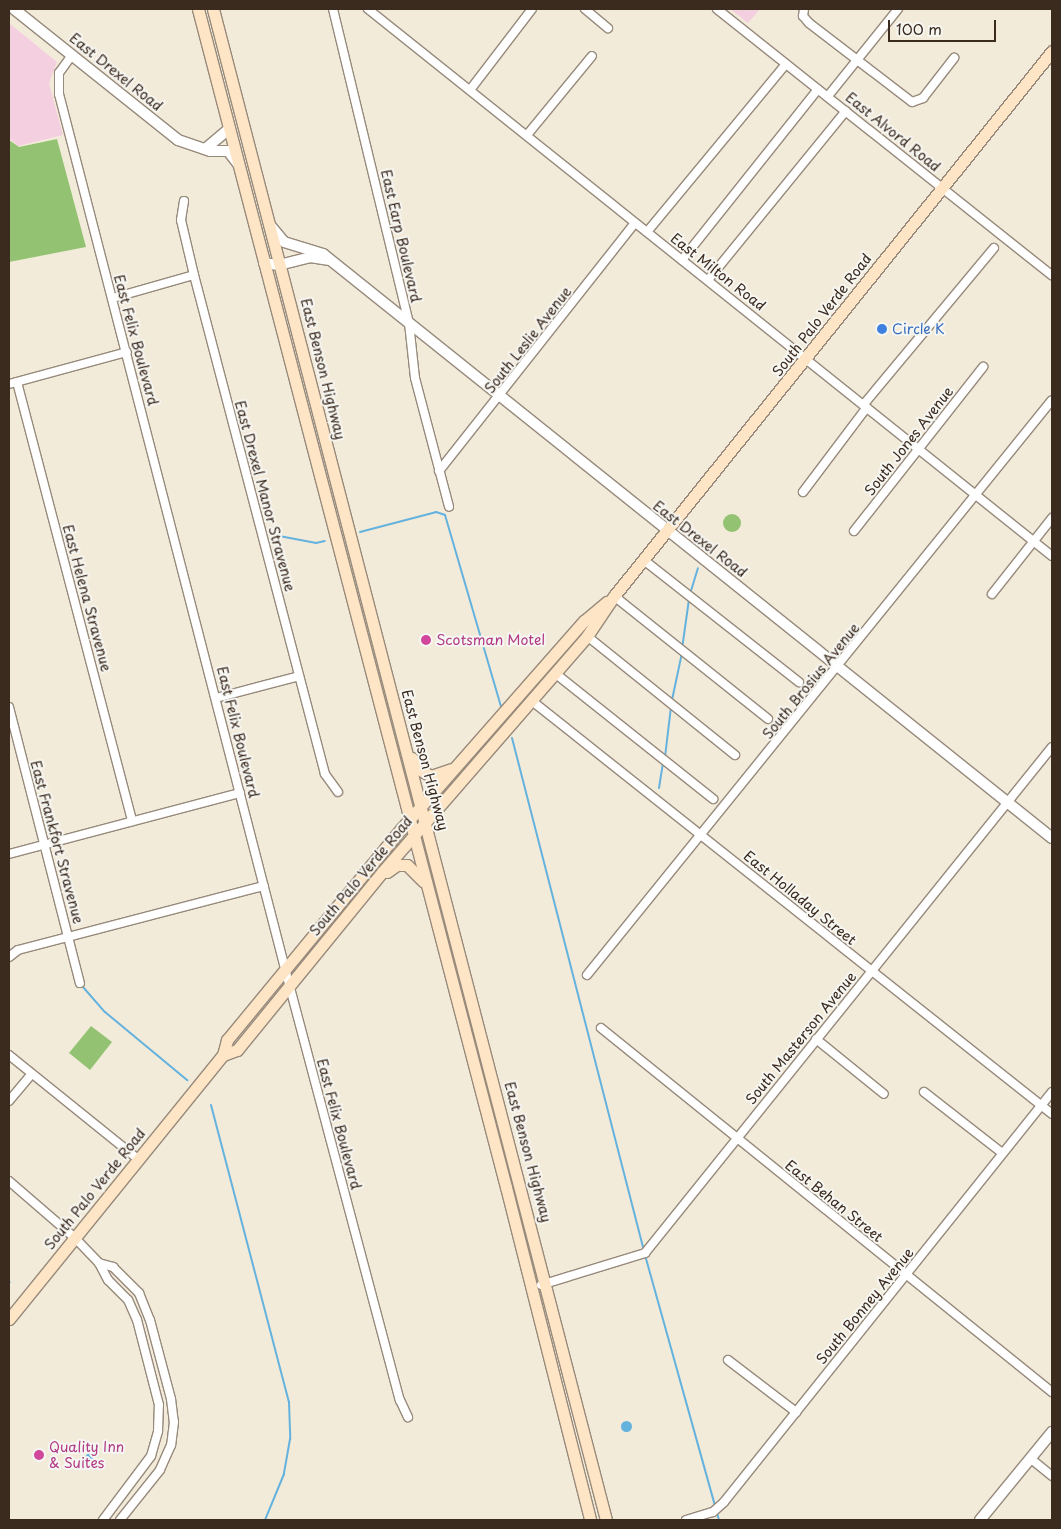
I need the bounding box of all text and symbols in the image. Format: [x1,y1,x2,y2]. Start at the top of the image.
scale bar [891,10,998,42]
text: 100 m [896,17,942,40]
street label: East Drexel Road [66,29,166,115]
street label: East Alvord Road [843,89,943,175]
street label: East Earp Boulevard [377,168,425,304]
street label: East Milton Road [668,230,768,314]
street label: South Palo Verde Road [769,250,875,380]
street label: East Felix Boulevard [110,273,162,407]
street label: South Leslie Avenue [481,283,575,397]
street label: East Benson Highway [297,297,349,441]
place label: Circle K [892,321,946,337]
marker: Circle K [876,323,888,335]
street label: South Jones Avenue [861,383,957,499]
street label: East Drexel Manor Stravenue [231,399,299,593]
street label: East Drexel Road [650,497,750,581]
street label: East Helena Stravenue [59,523,115,673]
street label: South Brosius Avenue [759,619,863,743]
place label: Scotsman Motel [436,632,545,648]
marker: Scotsman Motel [420,634,432,646]
street label: East Felix Boulevard [214,665,262,799]
street label: East Benson Highway [398,688,452,832]
street label: East Frankfort Stravenue [27,758,87,926]
street label: South Palo Verde Road [306,812,416,940]
street label: East Holladay Street [741,848,859,948]
street label: South Masterson Avenue [742,968,860,1108]
street label: East Felix Boulevard [313,1057,365,1191]
street label: East Benson Highway [501,1080,555,1224]
street label: South Palo Verde Road [41,1125,149,1253]
street label: East Behan Street [781,1156,887,1246]
street label: South Bonney Avenue [813,1244,917,1368]
place label: Quality Inn & Suites [49,1439,125,1471]
marker: Quality Inn & Suites [33,1449,45,1461]

